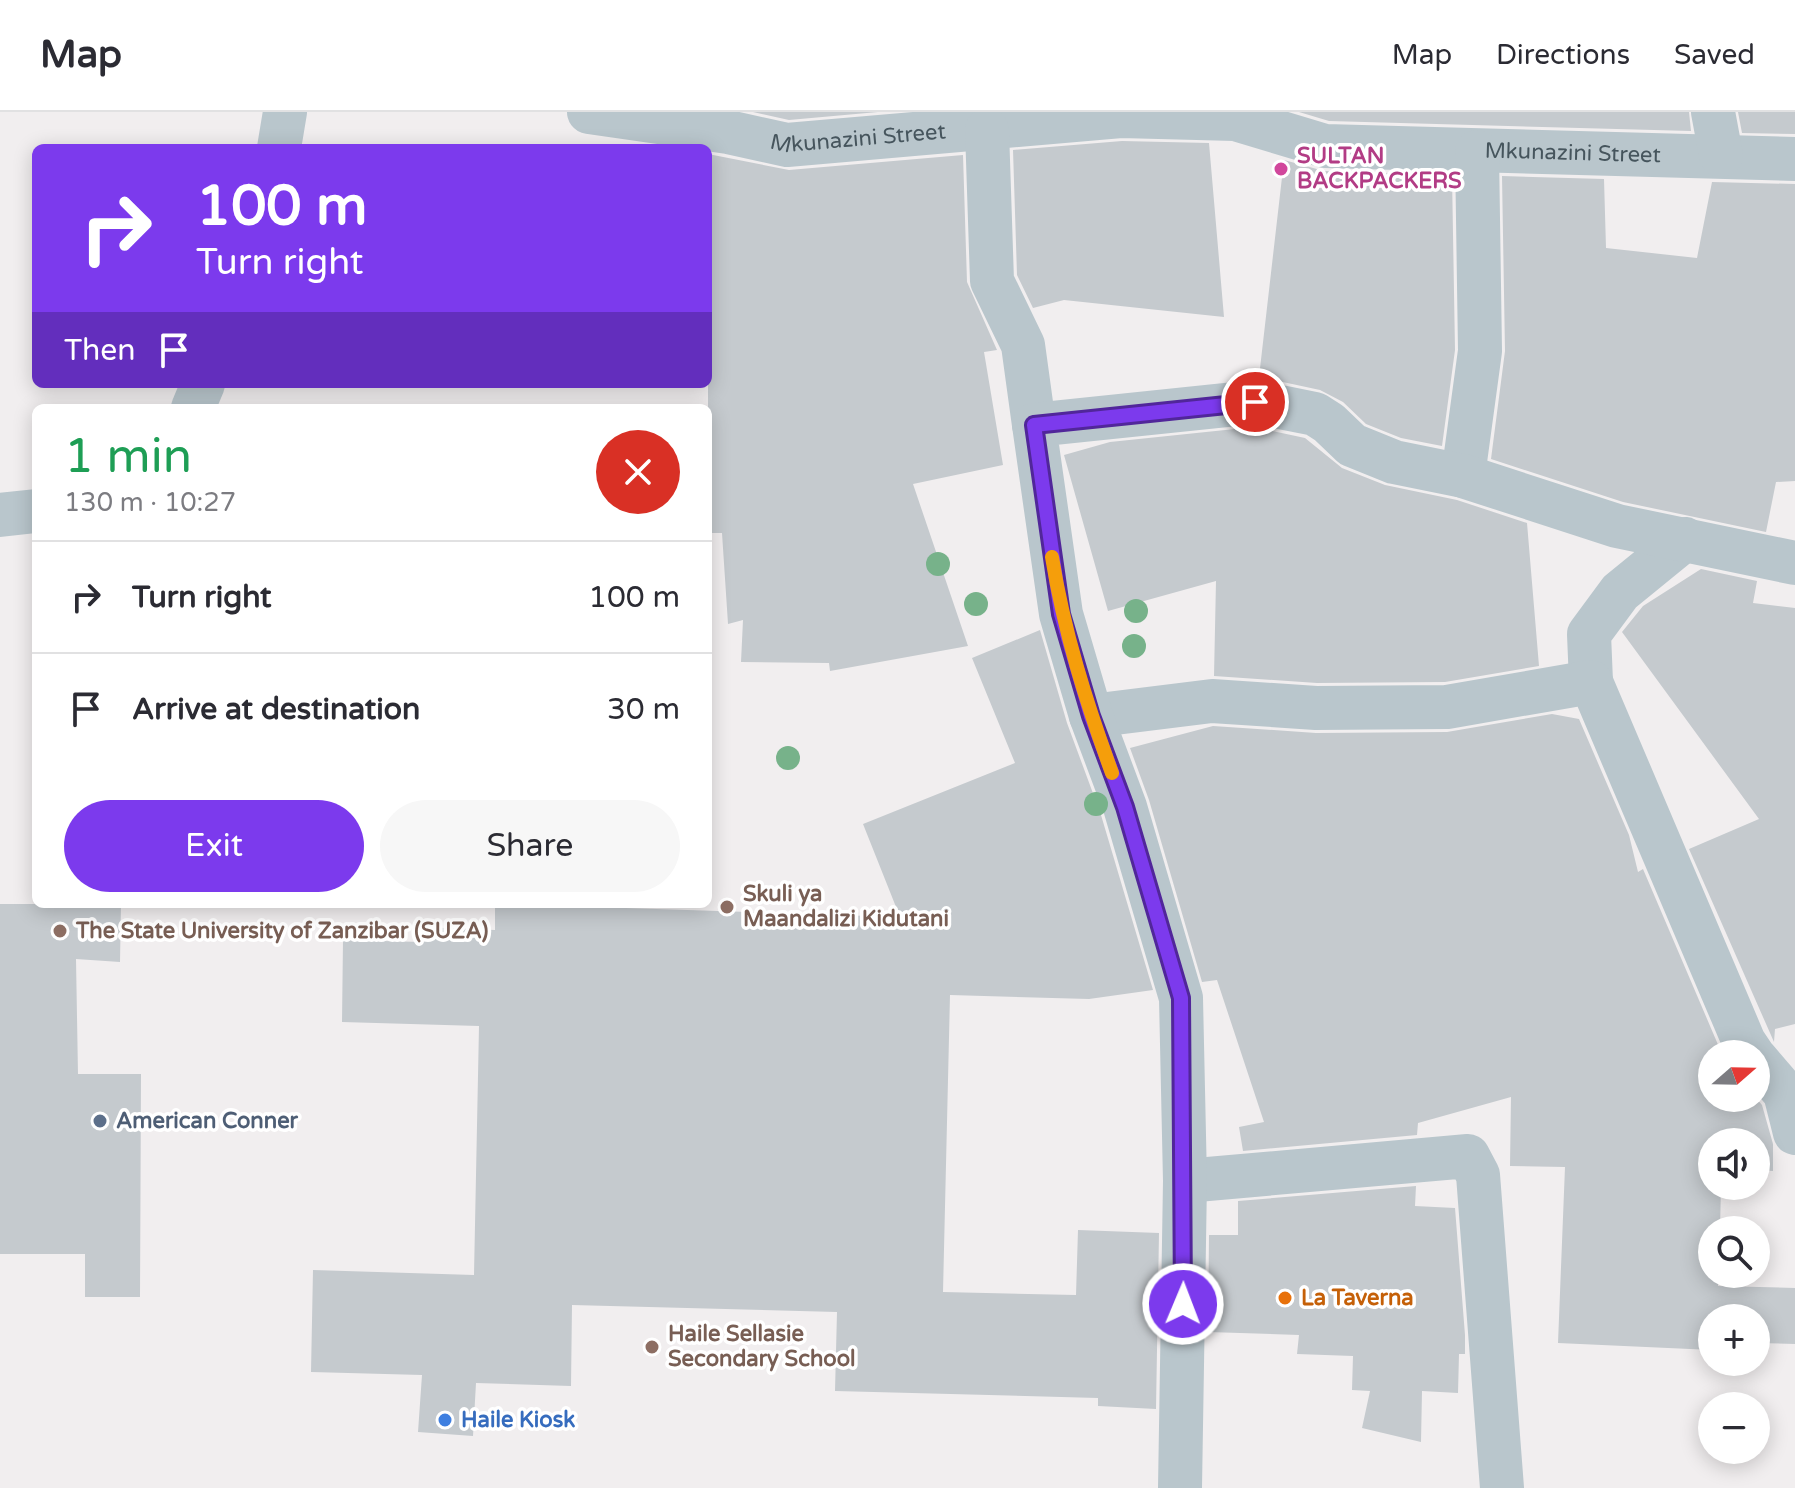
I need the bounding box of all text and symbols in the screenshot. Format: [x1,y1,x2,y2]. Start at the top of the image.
text: Map [40,32,122,78]
text: Map [1392,38,1452,72]
text: Directions [1496,38,1630,72]
text: Saved [1674,38,1755,72]
street label: Mkunazini Street [768,118,947,159]
street label: Mkunazini Street [1484,137,1661,168]
place label: SULTAN BACKPACKERS [1297,143,1462,194]
marker: SULTAN BACKPACKERS [1272,160,1290,178]
text: 100 m [196,173,367,240]
icon: right [64,176,168,280]
text: Turn right [196,241,363,284]
icon: arrive [152,328,196,372]
text: Then [64,332,136,369]
pin [1221,368,1289,436]
icon: arrive [1233,380,1277,424]
text: 1 min [64,428,192,486]
button: close [596,430,680,514]
text: 130 m · 10:27 [64,487,236,518]
icon: right [64,575,108,619]
text: Turn right [132,579,272,616]
text: 100 m [588,579,680,616]
icon: arrive [64,687,108,731]
text: Arrive at destination [132,691,420,728]
text: 30 m [607,691,680,728]
button: Exit [64,800,364,892]
button: Share [380,800,680,892]
place label: Skuli ya Maandalizi Kidutani [743,881,949,932]
marker: Skuli ya Maandalizi Kidutani [718,898,736,916]
place label: The State University of Zanzibar (SUZA) [75,918,489,944]
marker: The State University of Zanzibar (SUZA) [51,922,69,940]
north arrow [1698,1040,1770,1112]
map controls [1698,1040,1770,1464]
place label: American Conner [116,1108,299,1134]
marker: American Conner [91,1112,109,1130]
button: sound [1698,1128,1770,1200]
button: search [1698,1216,1770,1288]
position arrow [1141,1262,1225,1346]
place label: La Taverna [1301,1285,1414,1311]
marker: La Taverna [1276,1289,1294,1307]
button: + [1698,1304,1770,1376]
place label: Haile Sellasie Secondary School [668,1321,856,1372]
marker: Haile Sellasie Secondary School [643,1338,661,1356]
button: − [1698,1392,1770,1464]
place label: Haile Kiosk [461,1407,575,1433]
marker: Haile Kiosk [436,1411,454,1429]

